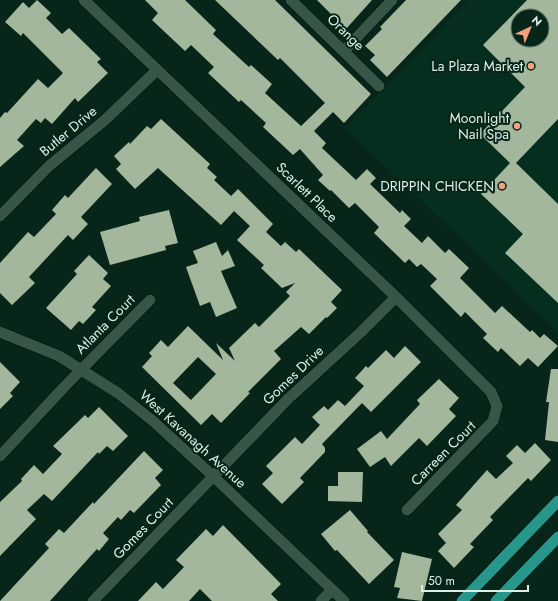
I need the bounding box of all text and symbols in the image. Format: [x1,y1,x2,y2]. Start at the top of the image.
north arrow [510,8,550,48]
street label: Orange [323,9,369,55]
text: N [528,12,546,30]
place label: La Plaza Market [431,56,524,76]
marker: La Plaza Market [526,61,536,71]
street label: Butler Drive [35,101,101,161]
place label: Moonlight Nail Spa [449,108,510,144]
marker: Moonlight Nail Spa [512,121,522,131]
street label: Scarlett Place [272,157,342,227]
place label: DRIPPIN CHICKEN [380,176,494,196]
marker: DRIPPIN CHICKEN [497,181,507,191]
street label: Atlanta Court [71,289,140,358]
street label: Gomes Drive [258,341,328,409]
street label: West Kavanagh Avenue [135,385,251,493]
street label: Carreen Court [406,416,480,490]
street label: Gomes Court [108,492,178,563]
scale bar [422,567,528,593]
text: 50 m [428,572,455,590]

